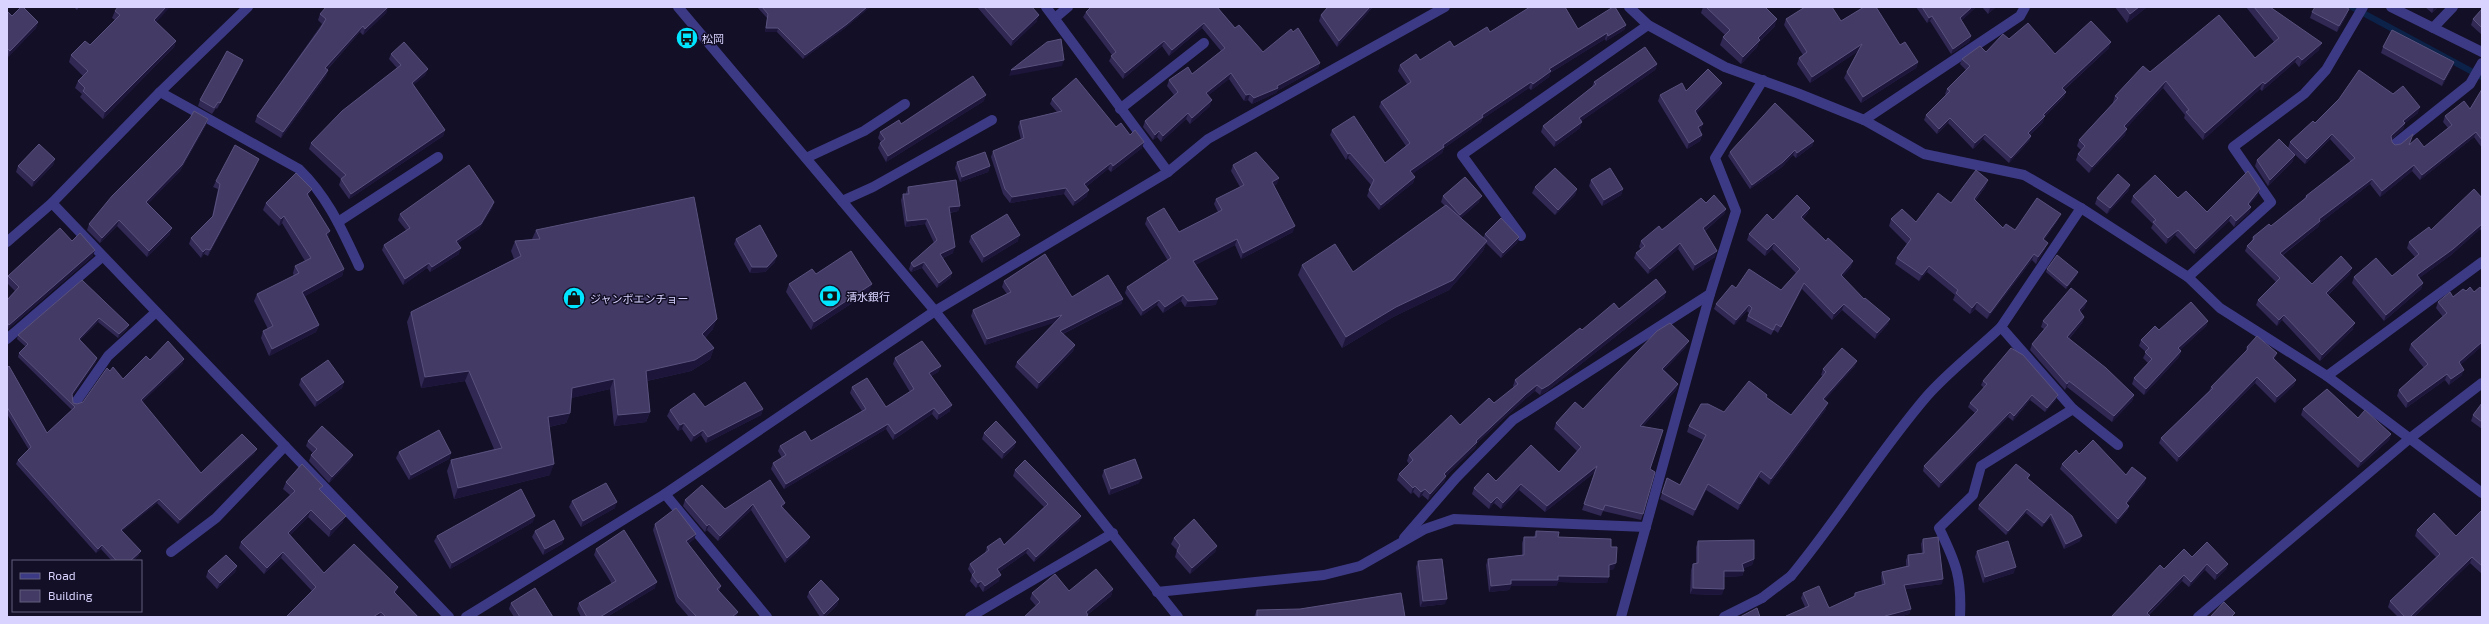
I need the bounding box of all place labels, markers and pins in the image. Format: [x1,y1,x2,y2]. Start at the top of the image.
bus stop icon: 松岡 [674,25,700,51]
place label: 松岡 [702,32,724,45]
bank icon: 清水銀行 [817,283,843,309]
shop icon: ジャンボエンチョー [561,285,587,311]
place label: 清水銀行 [846,290,890,303]
place label: ジャンボエンチョー [590,292,688,305]

